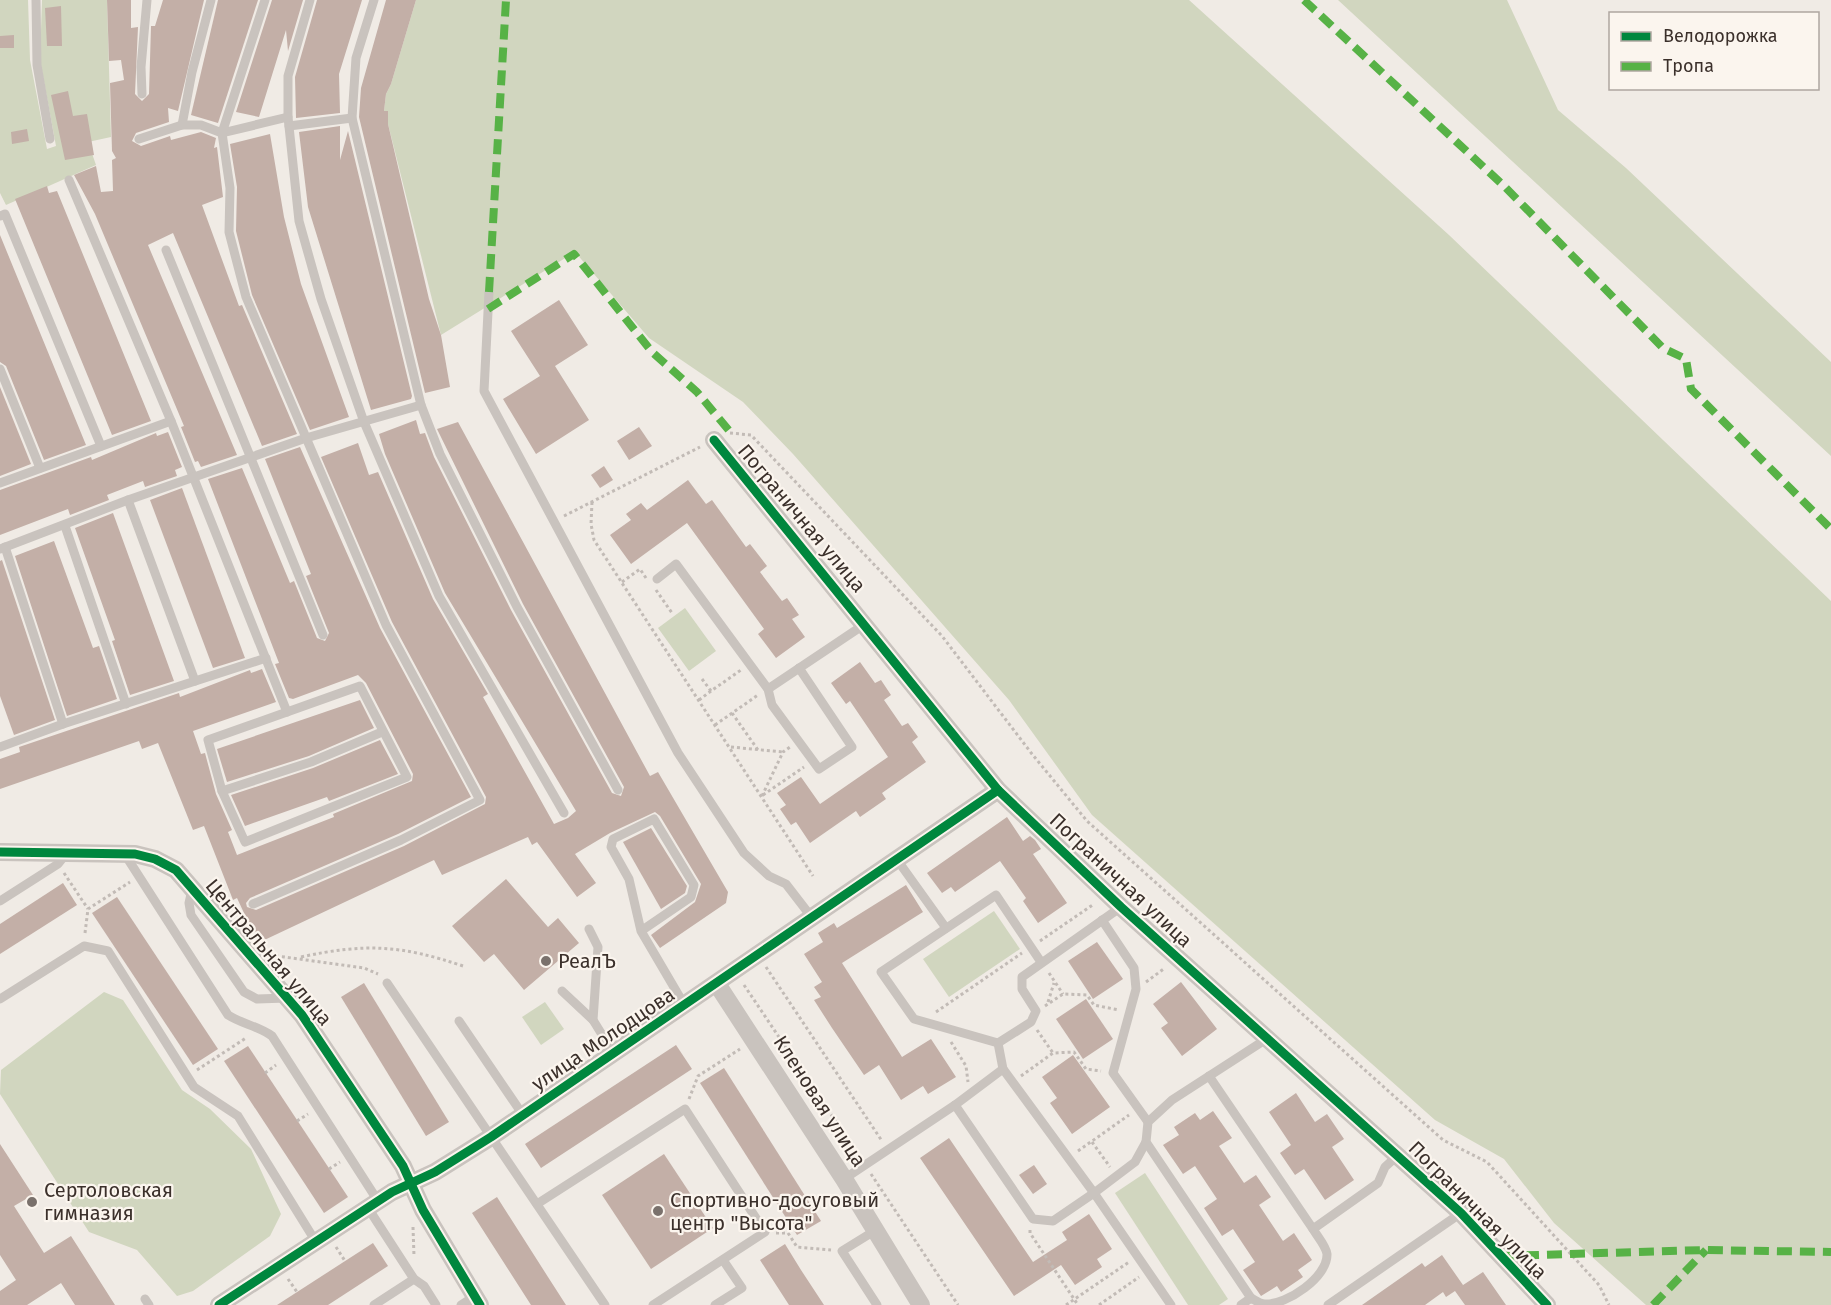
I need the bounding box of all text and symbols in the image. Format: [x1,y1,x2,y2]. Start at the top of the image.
legend [1609,12,1819,90]
text: Велодорожка [1663,25,1778,47]
text: Тропа [1663,55,1714,77]
street label: Пограничная улица [733,439,871,597]
street label: Пограничная улица [1045,808,1197,952]
street label: Центральная улица [201,874,337,1030]
place label: РеалЪ [558,949,616,973]
marker: РеалЪ [539,954,553,968]
street label: улица Молодцова [527,982,679,1096]
street label: Кленовая улица [769,1031,871,1171]
street label: Пограничная улица [1404,1136,1552,1284]
place label: Сертоловская гимназия [44,1178,173,1225]
place label: Спортивно-досуговый центр "Высота" [670,1188,879,1235]
marker: Сертоловская гимназия [25,1195,39,1209]
marker: Спортивно-досуговый центр "Высота" [651,1204,665,1218]

